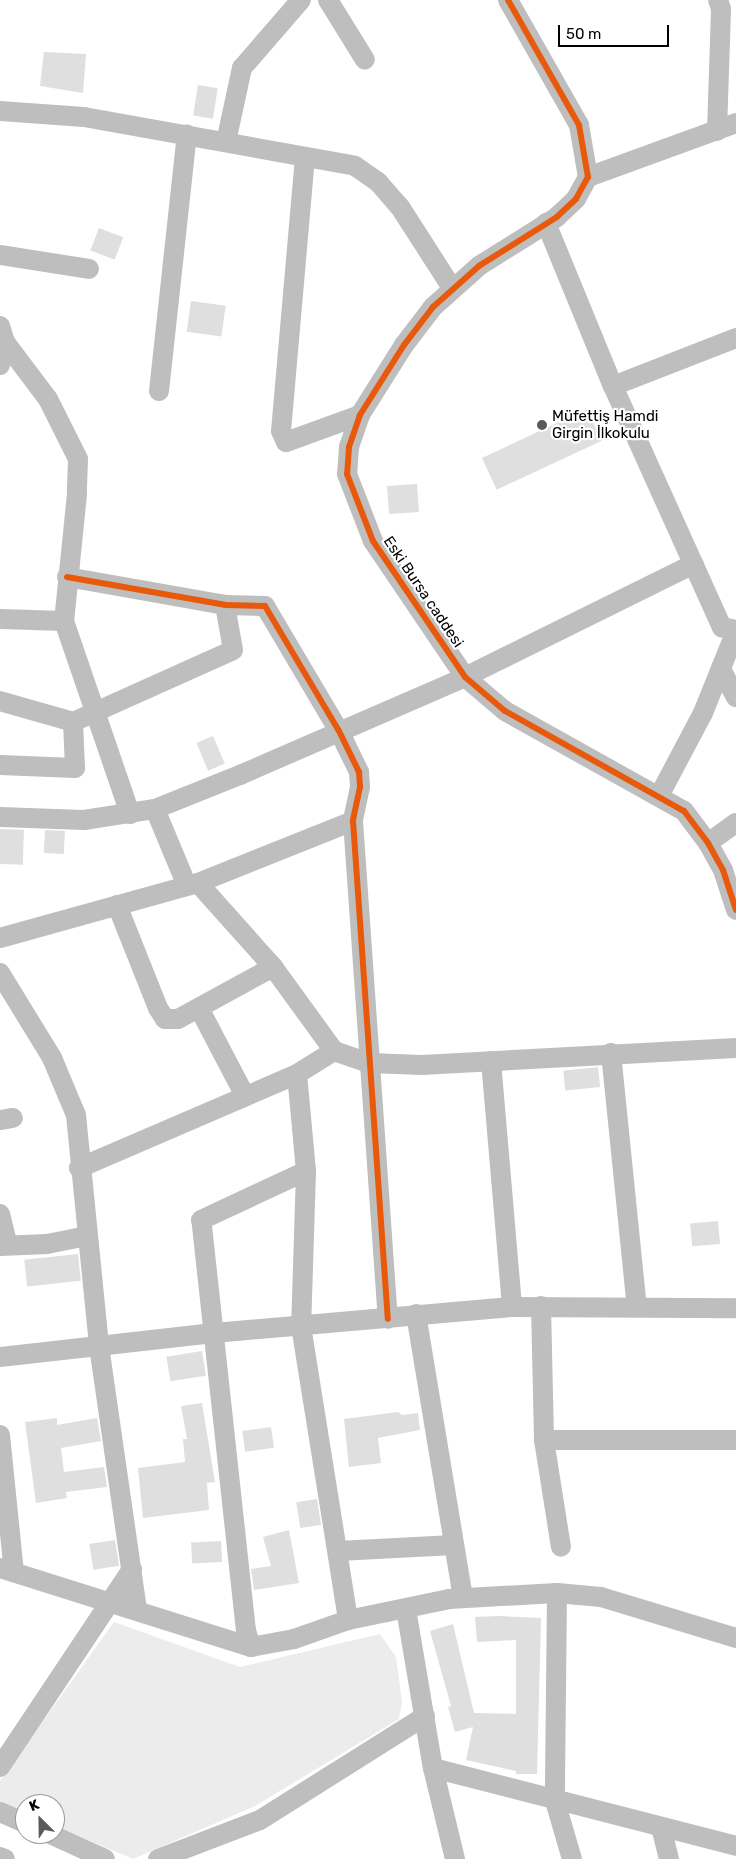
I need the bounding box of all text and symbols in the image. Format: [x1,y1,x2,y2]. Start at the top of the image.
scale bar [561,15,672,47]
text: 50 m [566,25,601,43]
place label: Müfettiş Hamdi Girgin İlkokulu [552,407,658,442]
marker: Müfettiş Hamdi Girgin İlkokulu [536,419,548,431]
street label: Eski Bursa caddesi [379,533,467,651]
north arrow [15,1794,65,1844]
text: K [27,1796,42,1815]

